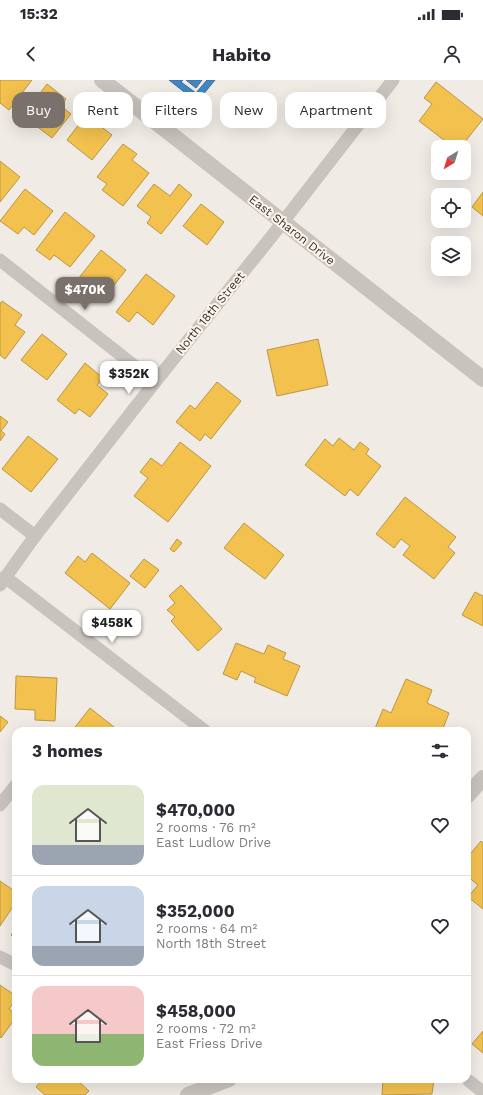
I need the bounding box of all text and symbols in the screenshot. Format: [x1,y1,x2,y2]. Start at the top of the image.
text: 15:32 [20,5,58,23]
icon: back [20,43,42,65]
icon: person [441,43,463,65]
text: Habito [212,44,271,65]
chip: Buy [12,92,65,128]
chip: Rent [73,92,133,128]
chip: Filters [141,92,212,128]
chip: New [220,92,277,128]
chip: Apartment [285,92,386,128]
north arrow [431,140,471,180]
map controls [431,140,471,276]
button: locate [431,188,471,228]
street label: East Sharon Drive [246,192,338,268]
button: layers [431,236,471,276]
street label: North 18th Street [173,269,247,357]
pin: $470K [57,277,113,311]
text: $470K [64,282,106,297]
pin: $352K [101,361,157,395]
text: $352K [109,366,149,381]
pin: $458K [84,610,140,644]
text: $458K [91,615,133,630]
icon: filters [429,740,451,762]
text: 3 homes [32,741,103,761]
text: $470,000 [156,800,235,820]
icon: home [64,801,112,849]
icon: heart [429,814,451,836]
text: 2 rooms · 76 m² [156,820,256,835]
text: East Ludlow Drive [156,835,271,850]
text: $352,000 [156,901,235,921]
icon: home [64,902,112,950]
icon: heart [429,915,451,937]
text: 2 rooms · 64 m² [156,921,257,936]
text: North 18th Street [156,936,266,951]
text: $458,000 [156,1001,236,1021]
icon: home [64,1002,112,1050]
icon: heart [429,1015,451,1037]
text: 2 rooms · 72 m² [156,1021,256,1036]
text: East Friess Drive [156,1036,263,1051]

